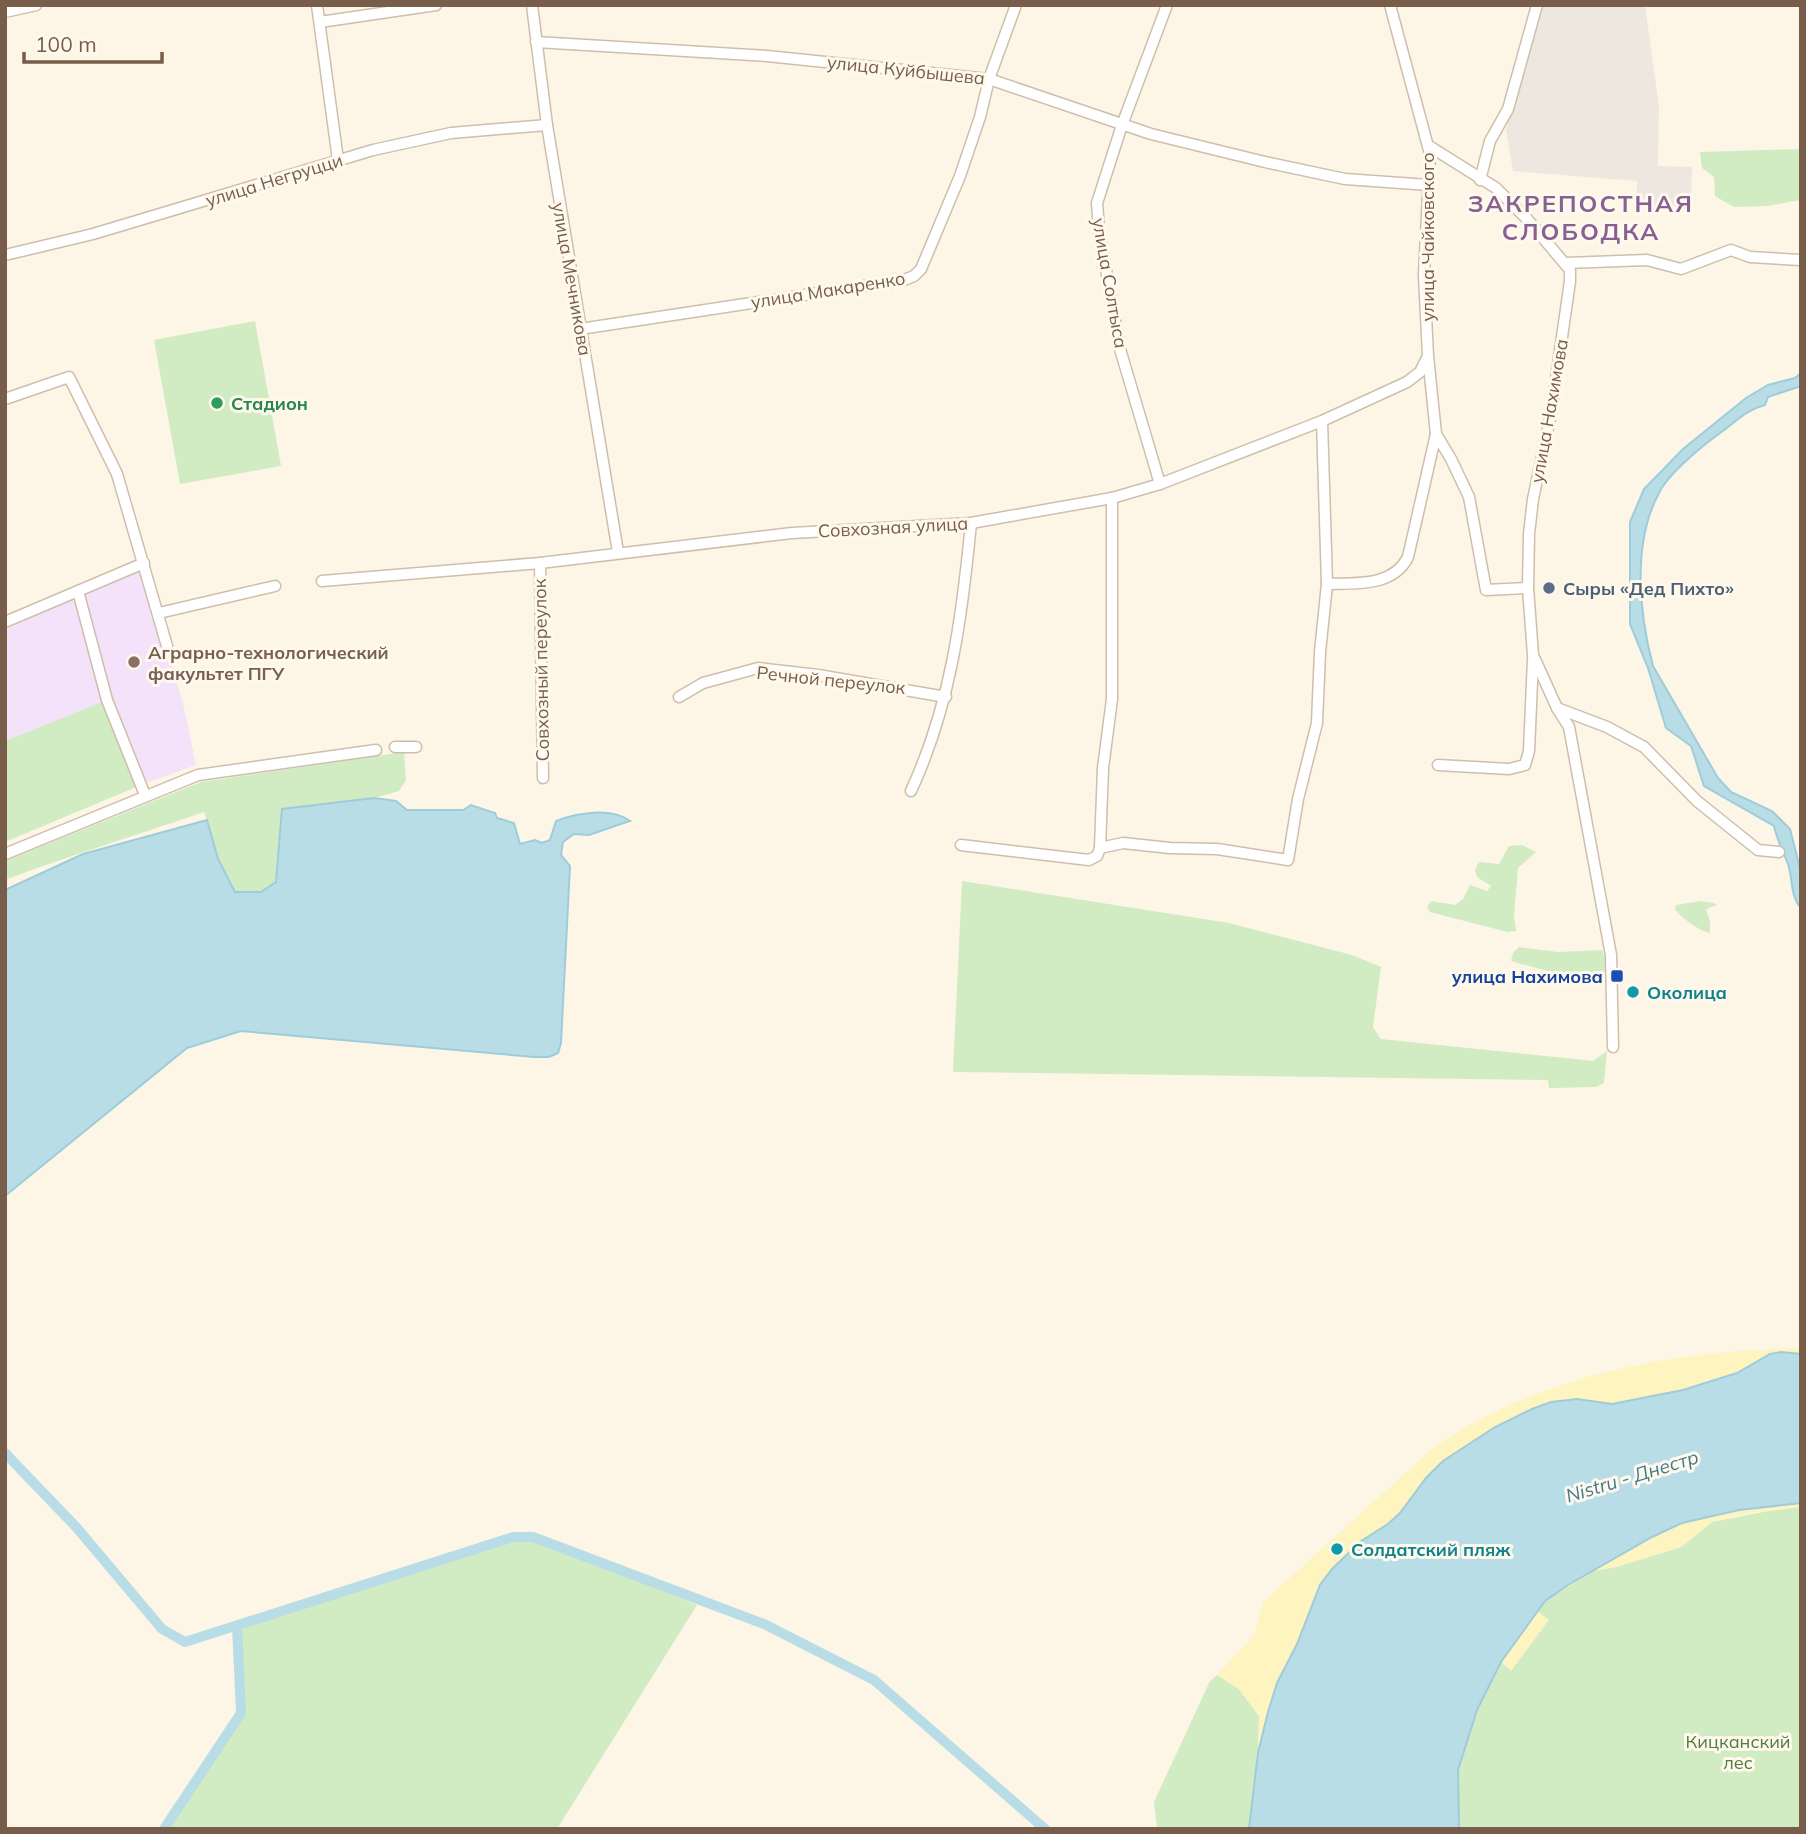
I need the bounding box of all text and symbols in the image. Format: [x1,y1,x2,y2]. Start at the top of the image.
scale bar [24,21,163,65]
text: 100 m [35,31,97,57]
street label: улица Куйбышева [826,50,986,90]
street label: улица Негруцци [203,148,345,212]
street label: улица Чайковского [1416,152,1439,322]
district label: ЗАКРЕПОСТНАЯ СЛОБОДКА [1468,188,1694,246]
street label: улица Мечникова [547,201,597,357]
street label: улица Солтыса [1087,216,1133,350]
street label: улица Макаренко [749,266,907,314]
street label: улица Нахимова [1525,337,1573,485]
place label: Стадион [231,392,308,415]
marker: Стадион [209,395,225,411]
street label: Совхозная улица [817,512,969,542]
place label: Сыры «Дед Пихто» [1563,577,1734,600]
street label: Совхозный переулок [528,578,554,762]
marker: Сыры «Дед Пихто» [1541,580,1557,596]
place label: Аграрно-технологический факультет ПГУ [148,641,389,685]
marker: Аграрно-технологический факультет ПГУ [126,654,142,670]
street label: Речной переулок [755,661,907,699]
place label: улица Нахимова [1452,965,1603,988]
marker: улица Нахимова [1609,968,1625,984]
place label: Околица [1647,981,1727,1004]
marker: Околица [1625,984,1641,1000]
water label: Nistru - Днестр [1563,1444,1701,1508]
place label: Солдатский пляж [1351,1538,1511,1561]
marker: Солдатский пляж [1329,1541,1345,1557]
park label: Кицканский лес [1685,1730,1791,1774]

